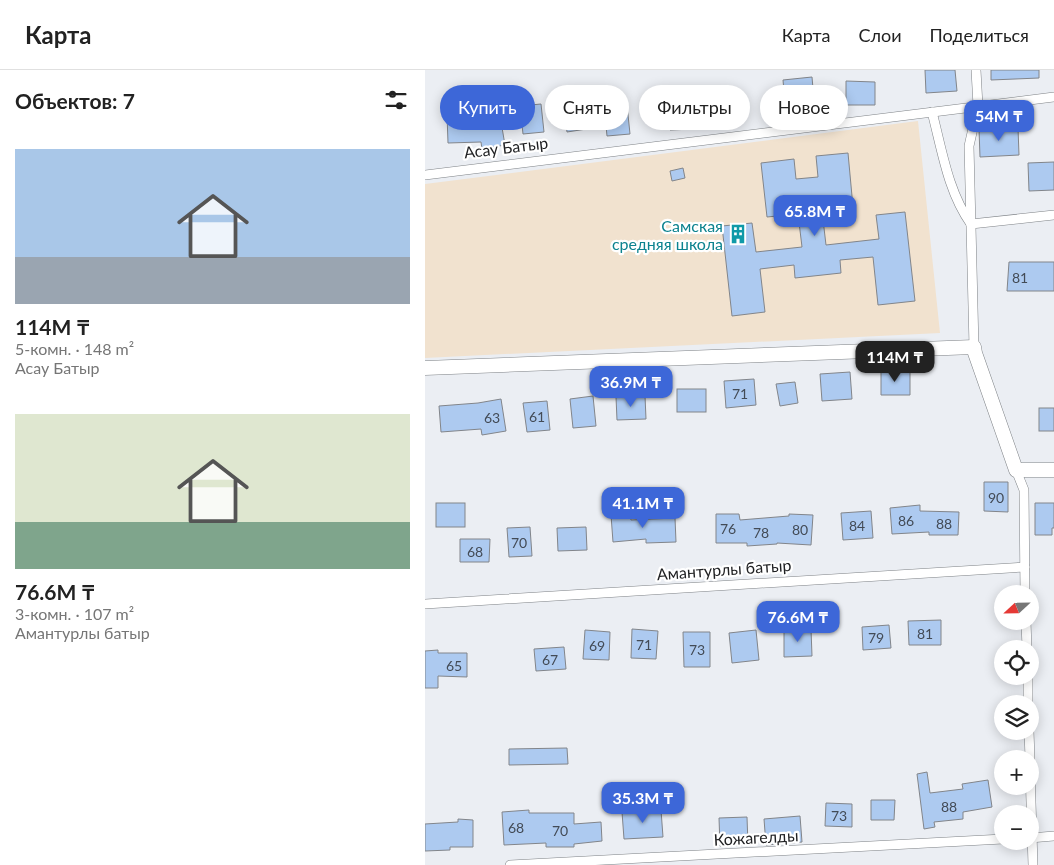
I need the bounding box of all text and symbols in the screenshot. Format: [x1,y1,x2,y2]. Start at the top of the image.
text: Карта [25,20,92,49]
text: Карта [782,24,830,46]
text: Слои [858,24,902,46]
text: Поделиться [930,24,1029,46]
chip: Купить [440,85,535,130]
chip: Снять [545,85,629,130]
chip: Фильтры [639,85,750,130]
chip: Новое [760,85,848,130]
icon: filters [382,86,410,114]
text: Объектов: 7 [15,88,135,113]
pin: 54M ₸ [964,100,1034,142]
text: 54M ₸ [975,106,1023,125]
street label: Асау Батыр [463,132,549,162]
icon: home [168,181,258,271]
pin: 65.8M ₸ [769,194,861,237]
text: 65.8M ₸ [785,201,845,220]
place label: Самская средняя школа [612,216,723,253]
building icon: Самская средняя школа [727,223,749,245]
house number: 81 [1012,269,1028,286]
text: 114M ₸ [15,314,90,339]
text: 5-комн. · 148 m² [15,339,134,358]
pin: 114M ₸ [854,340,936,383]
text: 114M ₸ [866,347,924,366]
text: Асау Батыр [15,358,100,377]
pin: 36.9M ₸ [585,366,677,408]
text: 36.9M ₸ [601,372,661,391]
house number: 71 [732,385,748,402]
house number: 61 [529,408,545,425]
house number: 63 [484,409,500,426]
icon: home [168,446,258,536]
pin: 41.1M ₸ [597,486,689,529]
house number: 90 [988,489,1004,506]
text: 41.1M ₸ [613,493,673,512]
house number: 86 [898,512,914,529]
house number: 88 [936,515,952,532]
house number: 84 [849,517,865,534]
house number: 76 [720,520,736,537]
house number: 80 [792,521,808,538]
house number: 78 [753,524,769,541]
house number: 70 [511,534,527,551]
house number: 68 [467,543,483,560]
street label: Амантурлы батыр [656,555,792,583]
text: 76.6M ₸ [15,579,95,604]
north arrow [994,585,1039,630]
map controls [994,585,1039,850]
pin: 76.6M ₸ [752,600,844,643]
text: 3-комн. · 107 m² [15,604,134,623]
text: 76.6M ₸ [768,607,828,626]
text: Амантурлы батыр [15,623,150,642]
house number: 81 [917,625,933,642]
house number: 79 [868,629,884,646]
house number: 71 [636,636,652,653]
house number: 69 [589,637,605,654]
button: locate [994,640,1039,685]
house number: 73 [689,641,705,658]
house number: 67 [542,651,558,668]
house number: 65 [446,657,462,674]
button: layers [994,695,1039,740]
button: + [994,750,1039,795]
pin: 35.3M ₸ [597,782,689,824]
text: 35.3M ₸ [613,788,673,807]
house number: 88 [941,798,957,815]
button: − [994,805,1039,850]
house number: 73 [831,807,847,824]
house number: 68 [508,819,524,836]
house number: 70 [552,822,568,839]
street label: Кожагелды [713,825,799,849]

